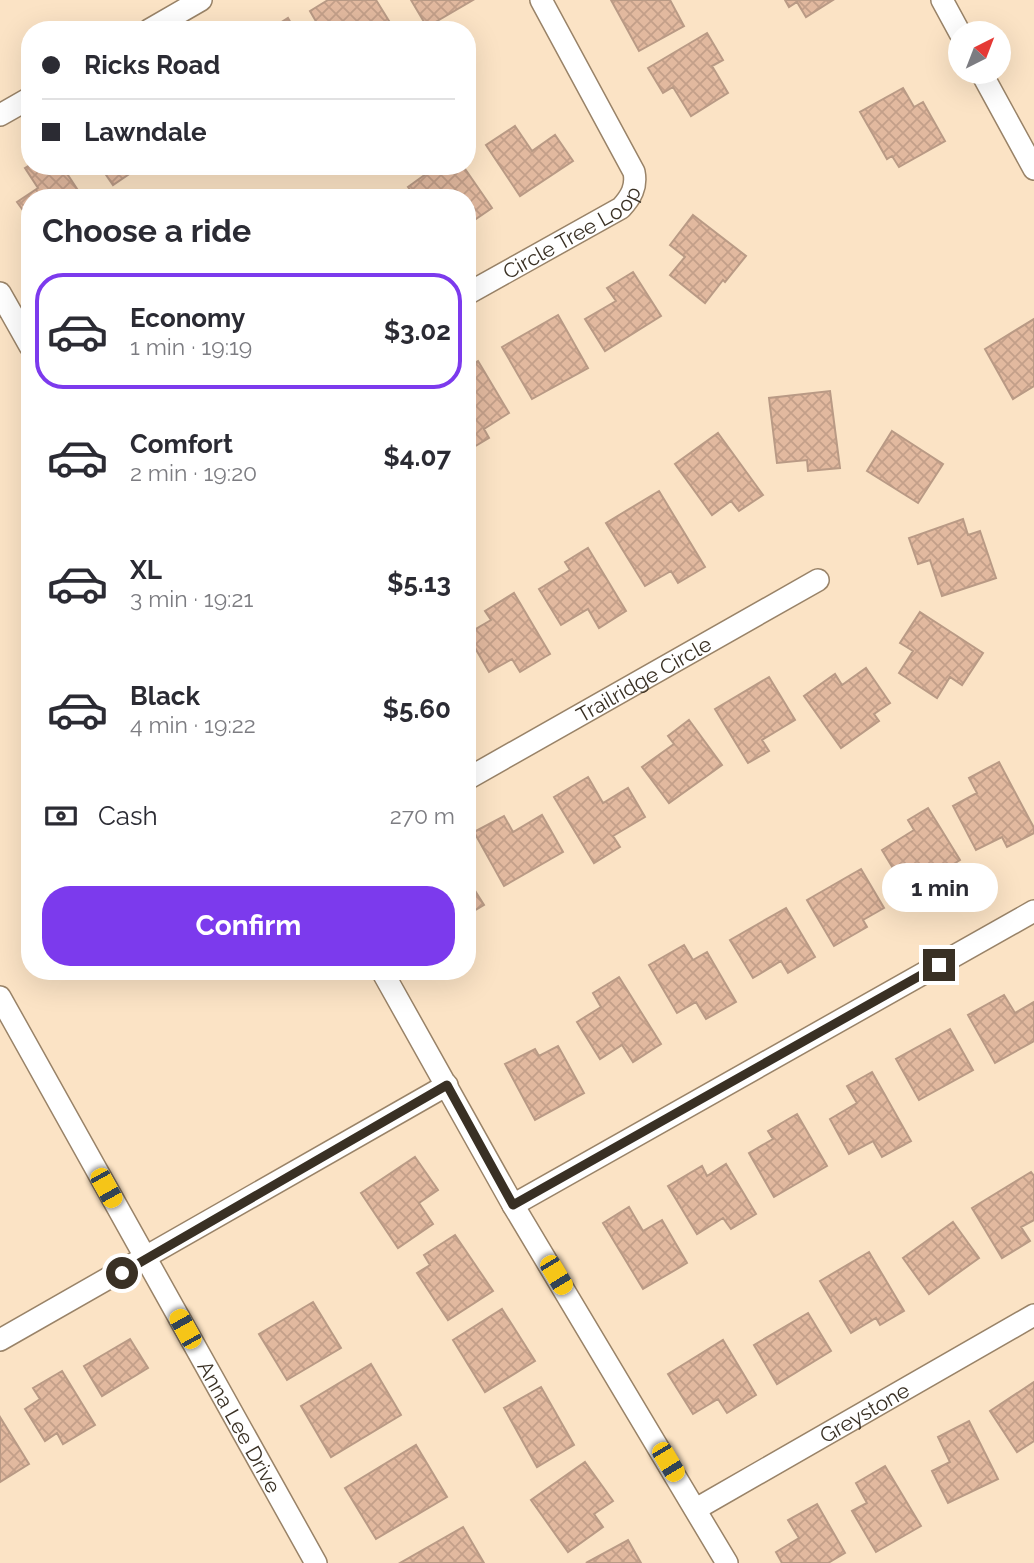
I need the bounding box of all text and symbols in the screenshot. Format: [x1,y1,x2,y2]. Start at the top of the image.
north arrow [948,21,1012,84]
map controls [948,21,1011,84]
text: Ricks Road [84,50,220,80]
text: Lawndale [84,117,207,147]
street label: Circle Tree Loop [498,182,646,284]
text: Choose a ride [42,212,251,249]
icon: car [46,300,109,363]
text: Economy [130,303,245,333]
text: $3.02 [384,316,451,346]
text: 1 min · 19:19 [130,333,252,360]
icon: car [46,426,109,489]
text: Comfort [130,429,233,459]
text: $4.07 [383,442,451,472]
text: 2 min · 19:20 [130,459,257,486]
icon: car [46,552,109,615]
text: XL [130,555,162,585]
text: $5.13 [387,568,451,598]
text: 3 min · 19:21 [130,585,253,612]
street label: Trailridge Circle [572,631,716,727]
icon: car [46,678,109,741]
text: Black [130,681,200,711]
text: $5.60 [383,694,451,724]
text: 4 min · 19:22 [130,711,256,738]
icon: cash [42,797,80,835]
text: Cash [98,801,158,831]
text: 270 m [390,802,455,829]
callout: 1 min [881,864,997,912]
text: 1 min [911,874,969,901]
button: Confirm [42,886,455,966]
route end [923,949,955,981]
car [87,1165,126,1211]
car [537,1252,576,1298]
route start [106,1257,138,1289]
car [166,1306,205,1352]
street label: Anna Lee Drive [193,1356,287,1497]
street label: Greystone [815,1377,914,1448]
car [649,1439,688,1485]

